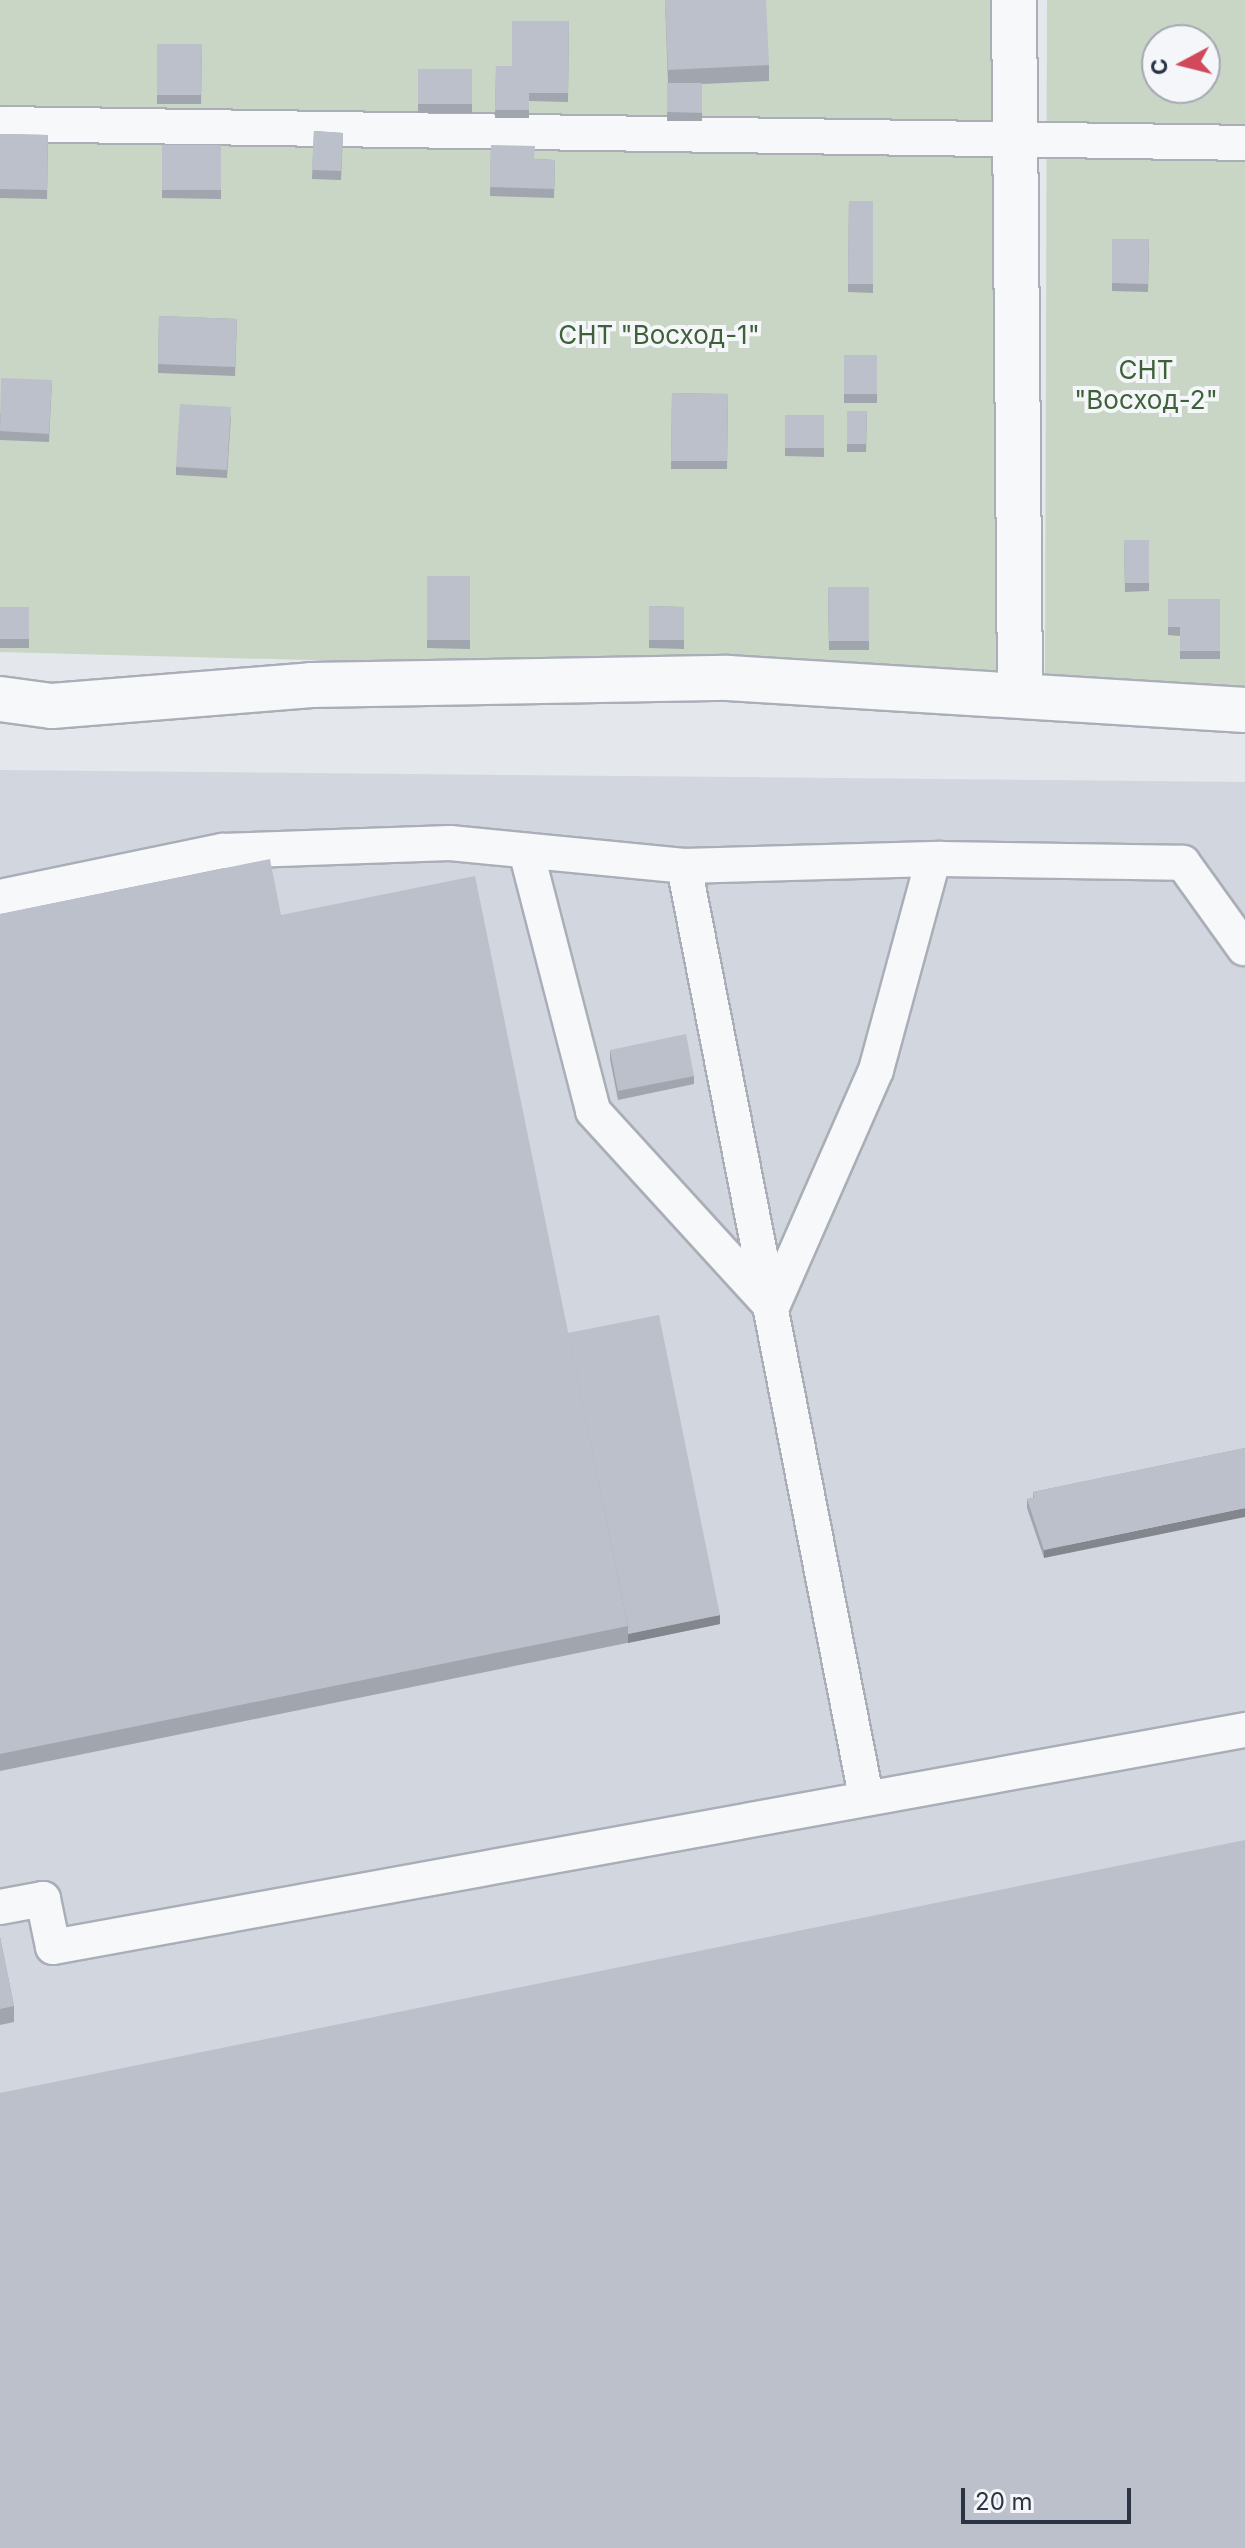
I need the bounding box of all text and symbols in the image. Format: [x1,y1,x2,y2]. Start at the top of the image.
north arrow [1141,24,1221,104]
text: С [1145,57,1173,76]
park label: СНТ "Восход-1" [558,319,760,351]
park label: СНТ "Восход-2" [1074,354,1218,416]
scale bar [965,2472,1135,2522]
text: 20 m [975,2487,1033,2516]

